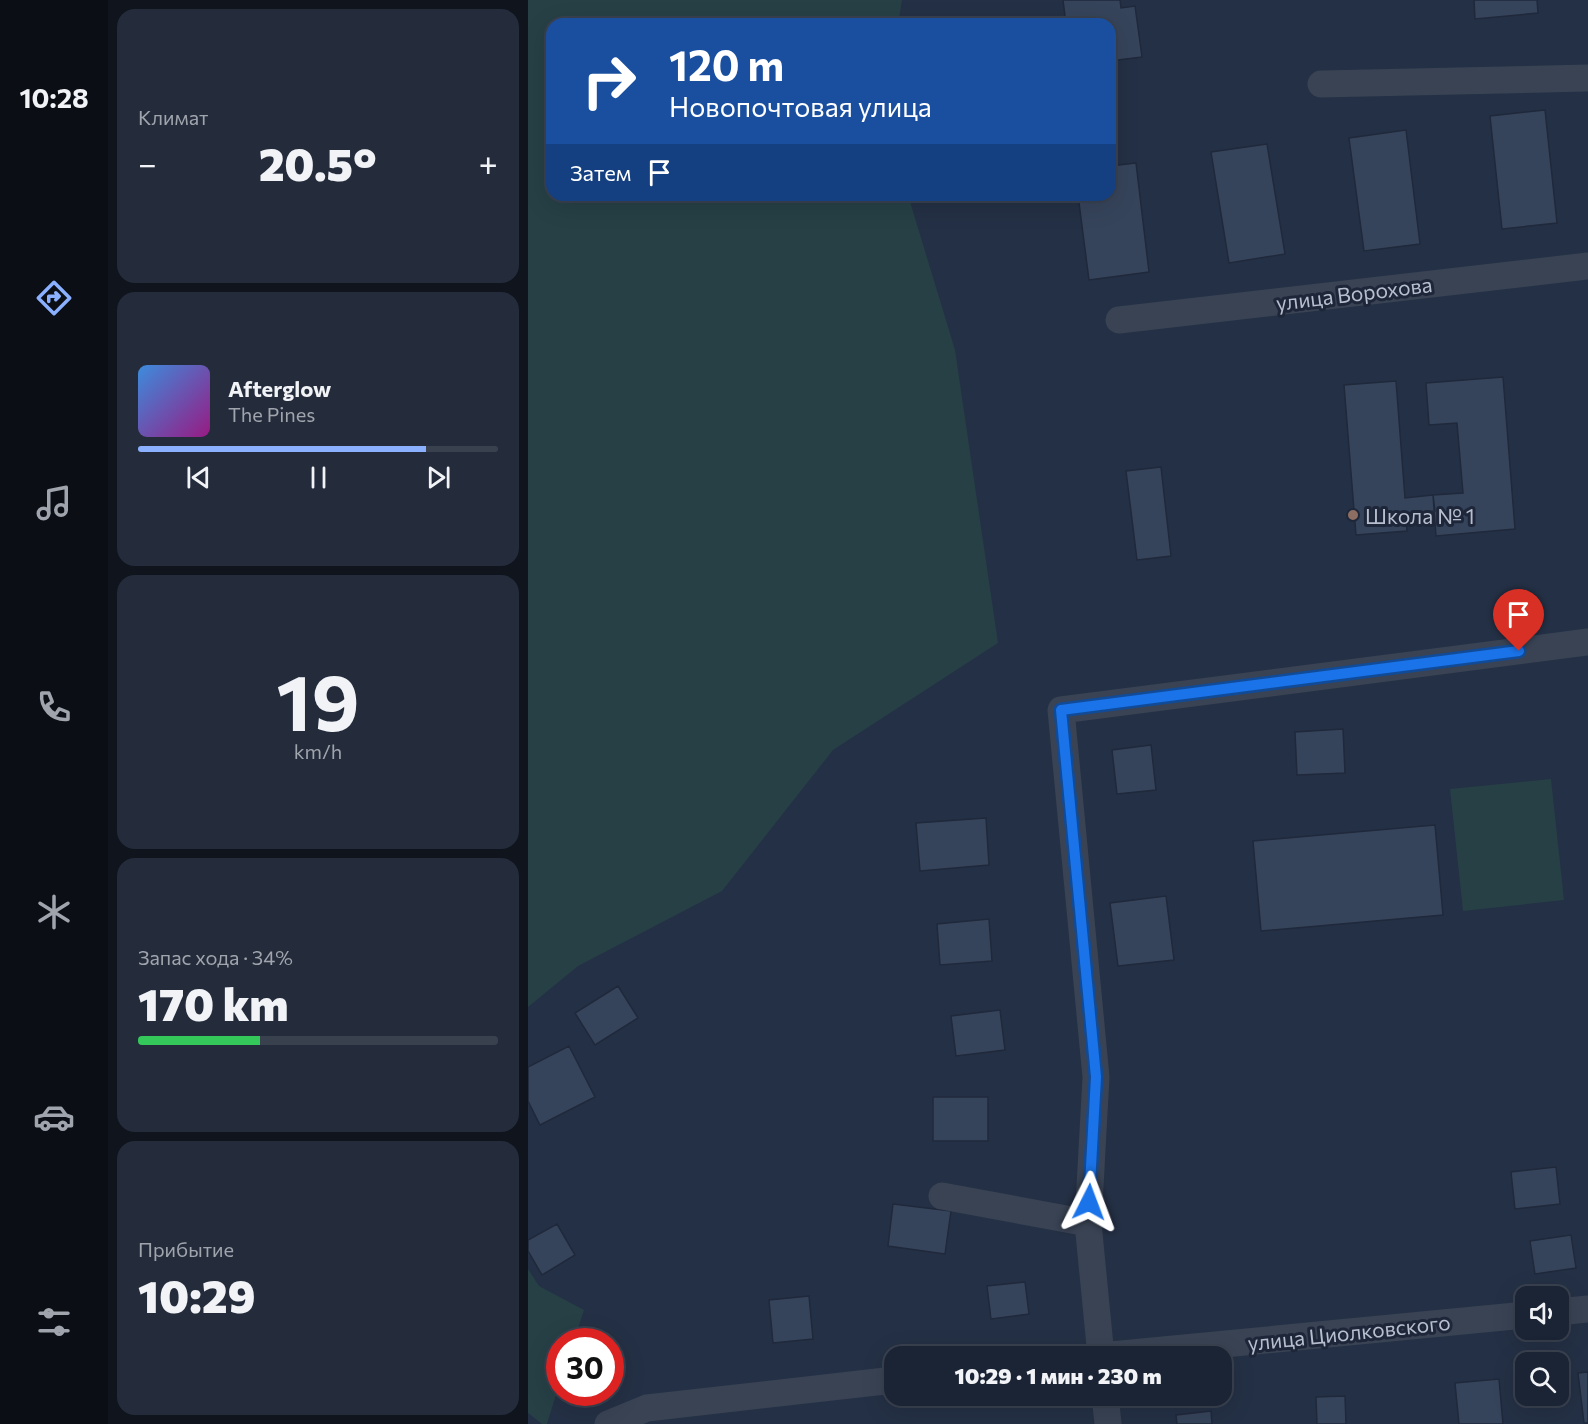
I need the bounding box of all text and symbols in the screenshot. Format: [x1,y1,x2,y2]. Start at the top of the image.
text: 120 m [669,38,784,90]
icon: right [570,42,648,120]
text: 10:28 [19,81,89,114]
text: Новопочтовая улица [669,90,932,123]
text: Климат [138,105,208,129]
text: 20.5° [259,135,377,190]
text: − [138,142,157,183]
text: + [479,142,498,183]
icon: arrive [643,156,676,189]
text: Затем [570,159,631,186]
street label: улица Ворохова [1274,271,1434,315]
icon: directions [33,277,75,319]
text: Afterglow [228,375,331,402]
text: The Pines [228,402,315,426]
icon: previous [182,461,215,494]
icon: pause [302,461,335,494]
icon: next [422,461,455,494]
icon: music [33,482,75,524]
place label: Школа № 1 [1365,503,1475,528]
marker: Школа № 1 [1346,508,1360,522]
pin [1493,589,1544,651]
icon: arrive [1502,598,1535,631]
text: 19 [276,652,360,747]
icon: phone [33,686,75,728]
text: km/h [294,739,342,763]
icon: climate [33,891,75,933]
text: Запас хода · 34% [138,945,293,969]
text: 170 km [138,975,289,1030]
icon: car [33,1096,75,1138]
position arrow [1057,1170,1121,1234]
text: Прибытие [138,1237,234,1261]
text: 10:29 [138,1267,255,1322]
map controls [1515,1286,1569,1406]
button: sound [1515,1286,1569,1340]
icon: filters [33,1301,75,1343]
street label: улица Циолковского [1246,1309,1452,1355]
speed limit sign: 30 [546,1328,624,1406]
button: search [1515,1352,1569,1406]
text: 10:29 · 1 мин · 230 m [954,1362,1162,1389]

